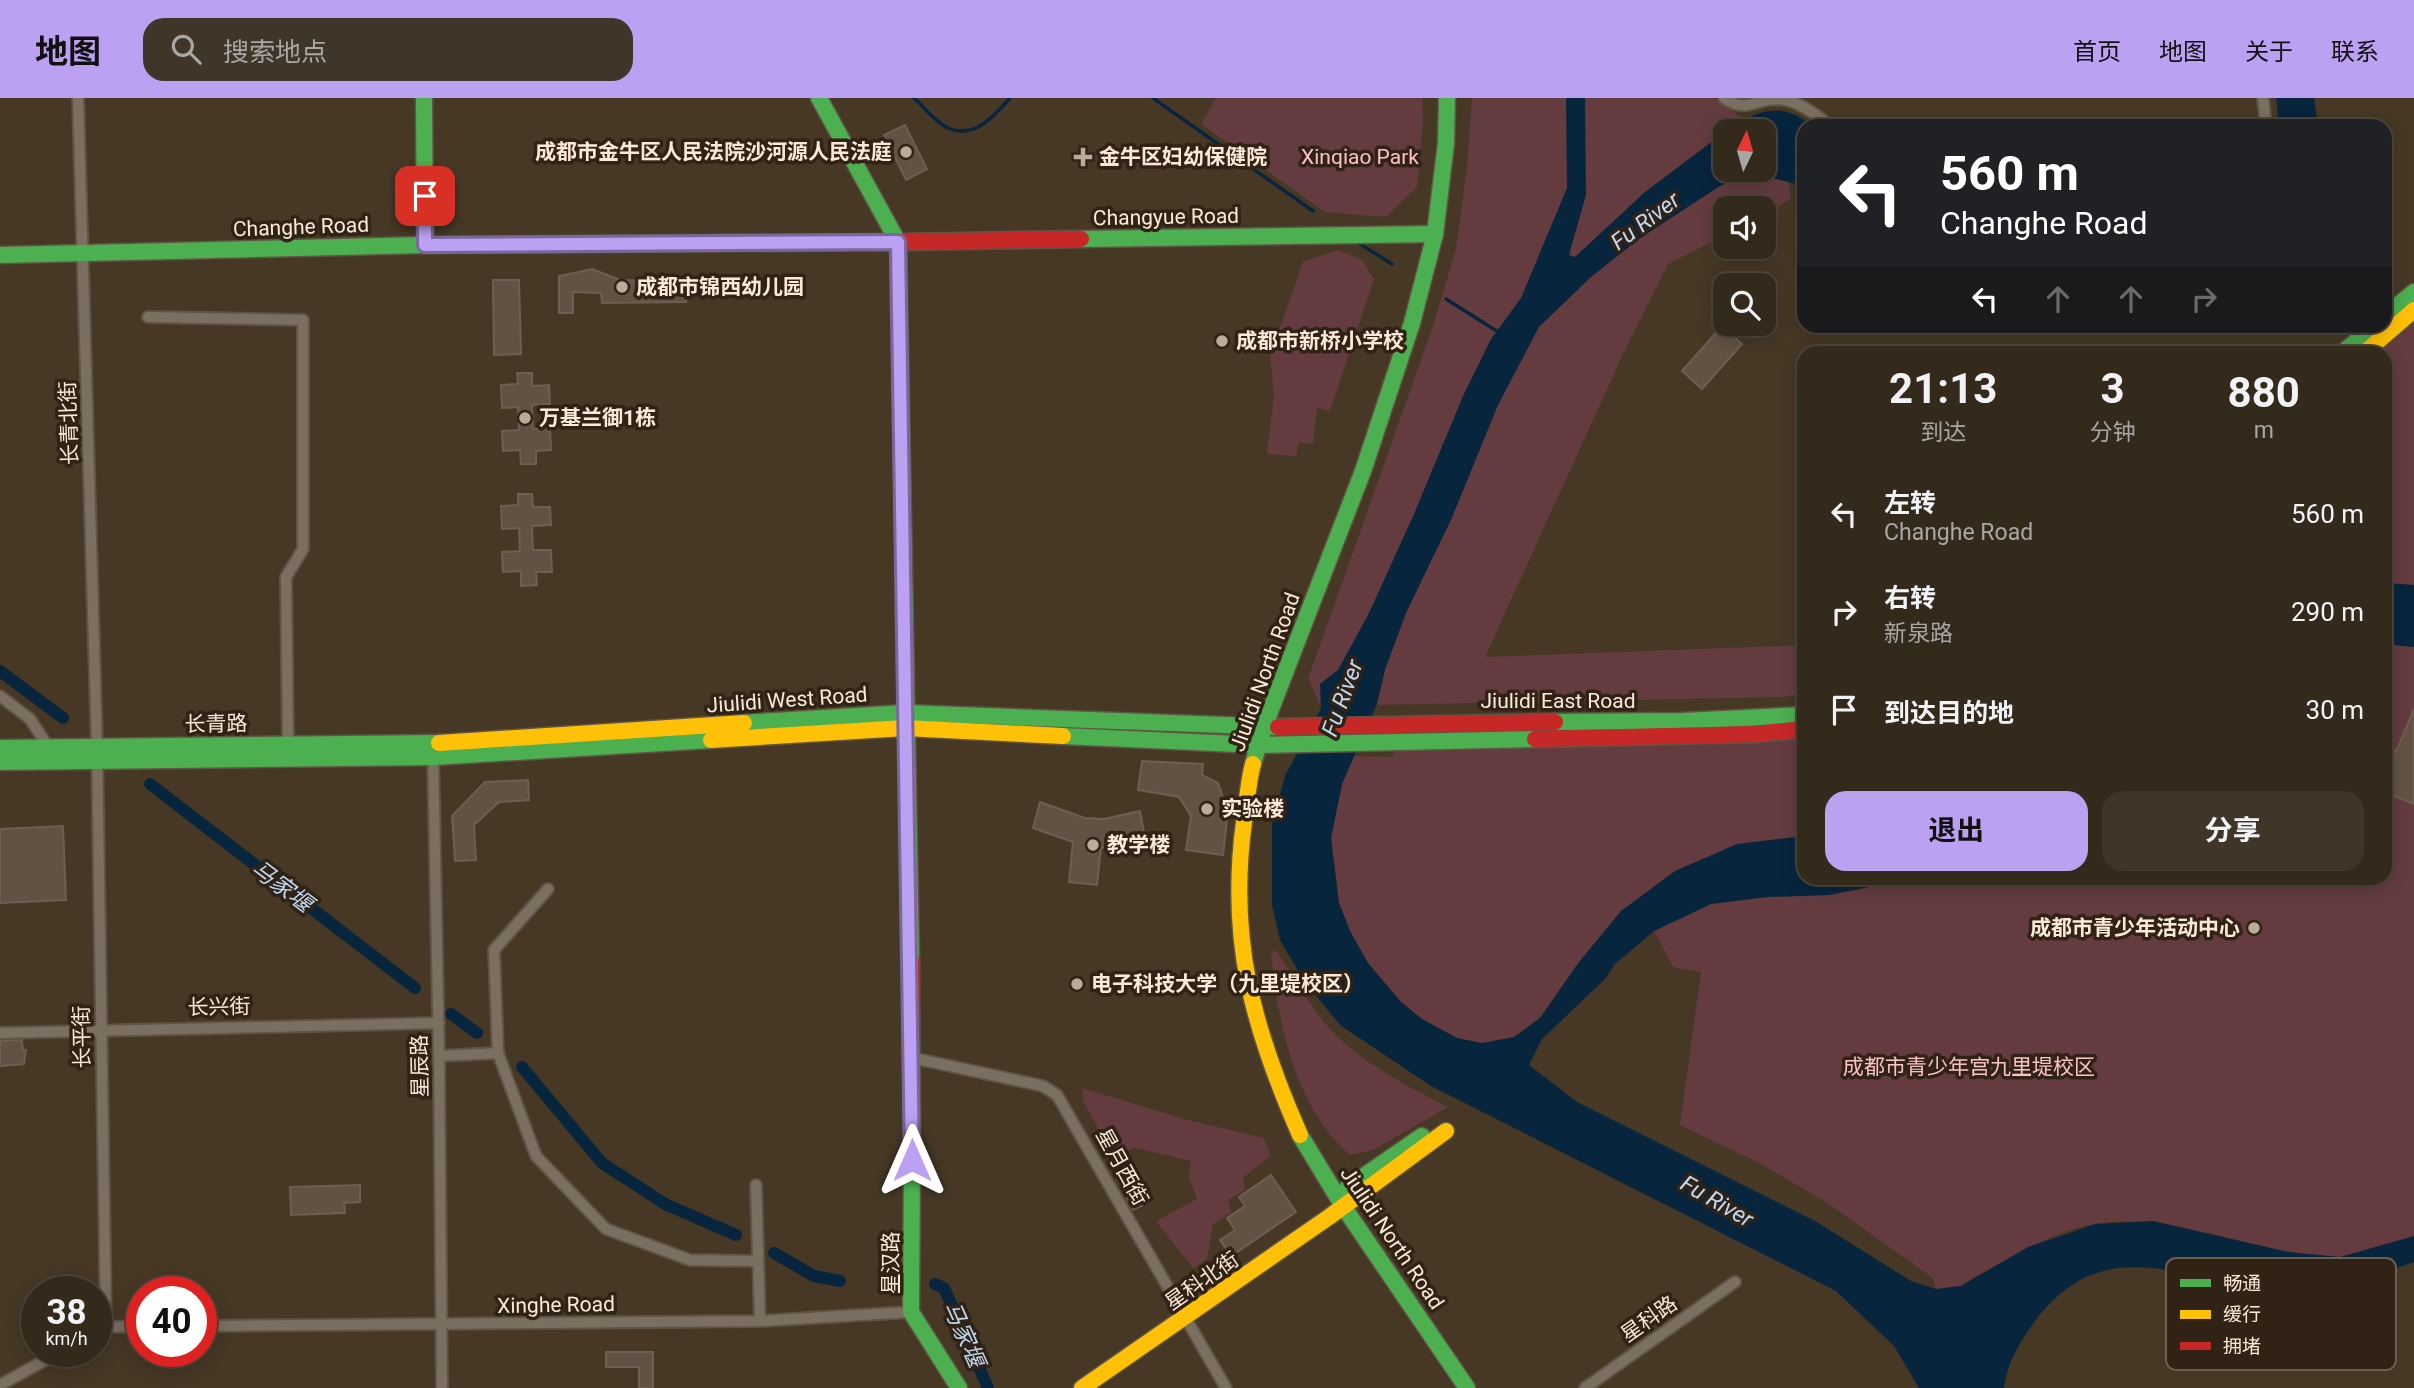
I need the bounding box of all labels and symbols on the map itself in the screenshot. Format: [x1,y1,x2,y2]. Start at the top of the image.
north arrow [1713,119,1776,182]
place label: 成都市金牛区人民法院沙河源人民法庭 [535,140,892,164]
marker: 成都市金牛区人民法院沙河源人民法庭 [898,144,914,160]
place label: 金牛区妇幼保健院 [1099,145,1267,169]
park label: Xinqiao Park [1301,145,1419,169]
marker: 金牛区妇幼保健院 [1073,147,1093,167]
pin [395,166,455,226]
water label: Fu River [1606,186,1686,256]
street label: Changyue Road [1093,204,1239,230]
street label: Changhe Road [233,213,369,241]
place label: 成都市锦西幼儿园 [636,275,804,299]
marker: 成都市锦西幼儿园 [614,279,630,295]
place label: 成都市新桥小学校 [1236,329,1404,353]
marker: 成都市新桥小学校 [1214,333,1230,349]
street label: 长青北街 [56,381,82,465]
place label: 万基兰御1栋 [539,406,656,430]
marker: 万基兰御1栋 [517,410,533,426]
street label: Jiulidi North Road [1225,589,1305,755]
water label: Fu River [1316,655,1369,740]
street label: Jiulidi West Road [706,682,868,718]
street label: Jiulidi East Road [1480,689,1636,713]
street label: 长青路 [184,711,248,737]
place label: 实验楼 [1221,797,1284,821]
marker: 实验楼 [1199,801,1215,817]
place label: 教学楼 [1107,833,1170,857]
marker: 教学楼 [1085,837,1101,853]
water label: 马家堰 [246,855,321,920]
place label: 成都市青少年活动中心 [2030,916,2240,940]
marker: 成都市青少年活动中心 [2246,920,2262,936]
place label: 电子科技大学（九里堤校区） [1091,972,1364,996]
marker: 电子科技大学（九里堤校区） [1069,976,1085,992]
street label: 长兴街 [187,994,251,1020]
street label: 长平街 [69,1005,95,1069]
street label: 星辰路 [407,1034,433,1098]
park label: 成都市青少年宫九里堤校区 [1843,1055,2095,1079]
position arrow [875,1123,949,1197]
street label: 星月西街 [1091,1124,1153,1210]
street label: Jiulidi North Road [1335,1162,1449,1314]
water label: Fu River [1676,1170,1759,1234]
street label: 星汉路 [879,1232,903,1295]
street label: 星科北街 [1161,1247,1243,1315]
legend [2166,1258,2396,1370]
text: 畅通 [2223,1272,2261,1295]
speed limit sign: 40 [126,1276,217,1367]
street label: 星科路 [1616,1291,1682,1347]
street label: Xinghe Road [497,1292,615,1318]
water label: 马家堰 [937,1297,992,1375]
text: 缓行 [2223,1303,2261,1326]
text: 拥堵 [2223,1335,2261,1358]

